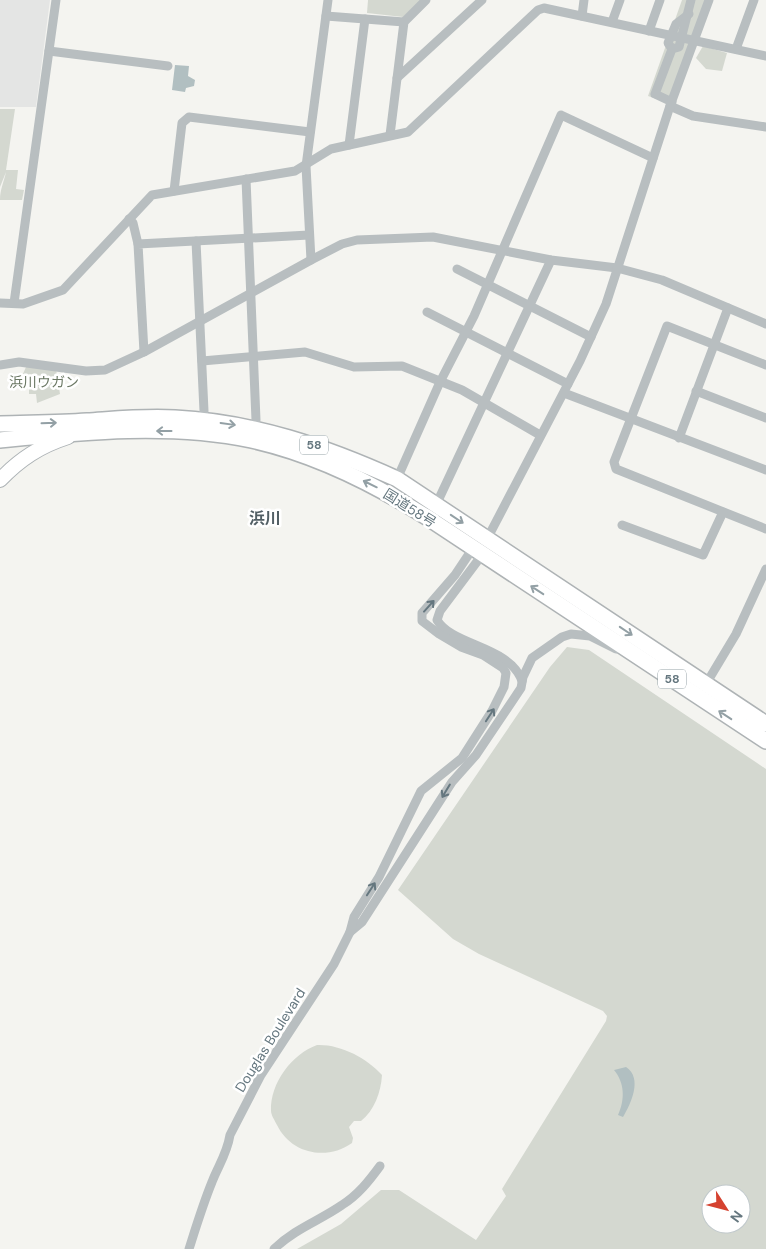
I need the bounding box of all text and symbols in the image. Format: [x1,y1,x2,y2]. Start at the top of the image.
park label: 浜川ウガン [9,373,79,391]
one-way arrow [40,418,56,427]
one-way arrow [220,420,236,430]
one-way arrow [156,426,172,436]
road number: 58 [300,436,328,454]
one-way arrow [363,479,378,488]
street label: 国道58号 [380,485,440,531]
district label: 浜川 [249,508,281,529]
one-way arrow [449,514,463,524]
one-way arrow [530,585,544,595]
one-way arrow [423,599,434,612]
one-way arrow [619,626,633,636]
road number: 58 [658,670,686,689]
one-way arrow [485,708,495,722]
one-way arrow [719,709,733,719]
one-way arrow [440,784,450,798]
one-way arrow [367,883,377,897]
street label: Douglas Boulevard [231,985,309,1095]
north arrow [701,1184,751,1234]
text: N [726,1207,747,1226]

